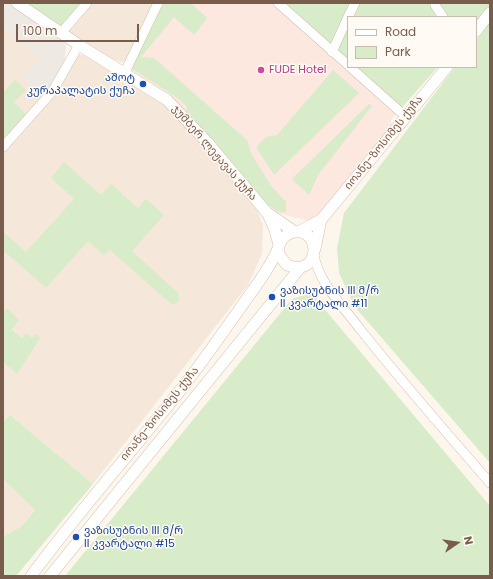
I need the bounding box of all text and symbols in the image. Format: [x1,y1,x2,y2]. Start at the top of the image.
scale bar [18,16,141,42]
legend [347,16,477,68]
text: 100 m [23,22,57,39]
text: Road [385,23,416,40]
text: Park [385,43,411,60]
place label: FUDE Hotel [269,63,327,77]
marker: FUDE Hotel [256,65,266,75]
place label: აშოტ კურაპალატის ქუჩა [27,71,135,97]
marker: აშოტ კურაპალატის ქუჩა [138,79,148,89]
street label: იოანე-ზოსიმეს ქუჩა [342,93,426,193]
street label: ჯუმბერ ლეჟავას ქუჩა [169,102,259,204]
place label: ვაზისუბნის III მ/რ II კვარტალი #11 [280,284,379,310]
marker: ვაზისუბნის III მ/რ II კვარტალი #11 [267,292,277,302]
street label: იოანე-ზოსიმეს ქუჩა [118,364,202,464]
north arrow [437,523,477,563]
place label: ვაზისუბნის III მ/რ II კვარტალი #15 [84,524,183,550]
marker: ვაზისუბნის III მ/რ II კვარტალი #15 [71,532,81,542]
text: N [460,534,477,546]

